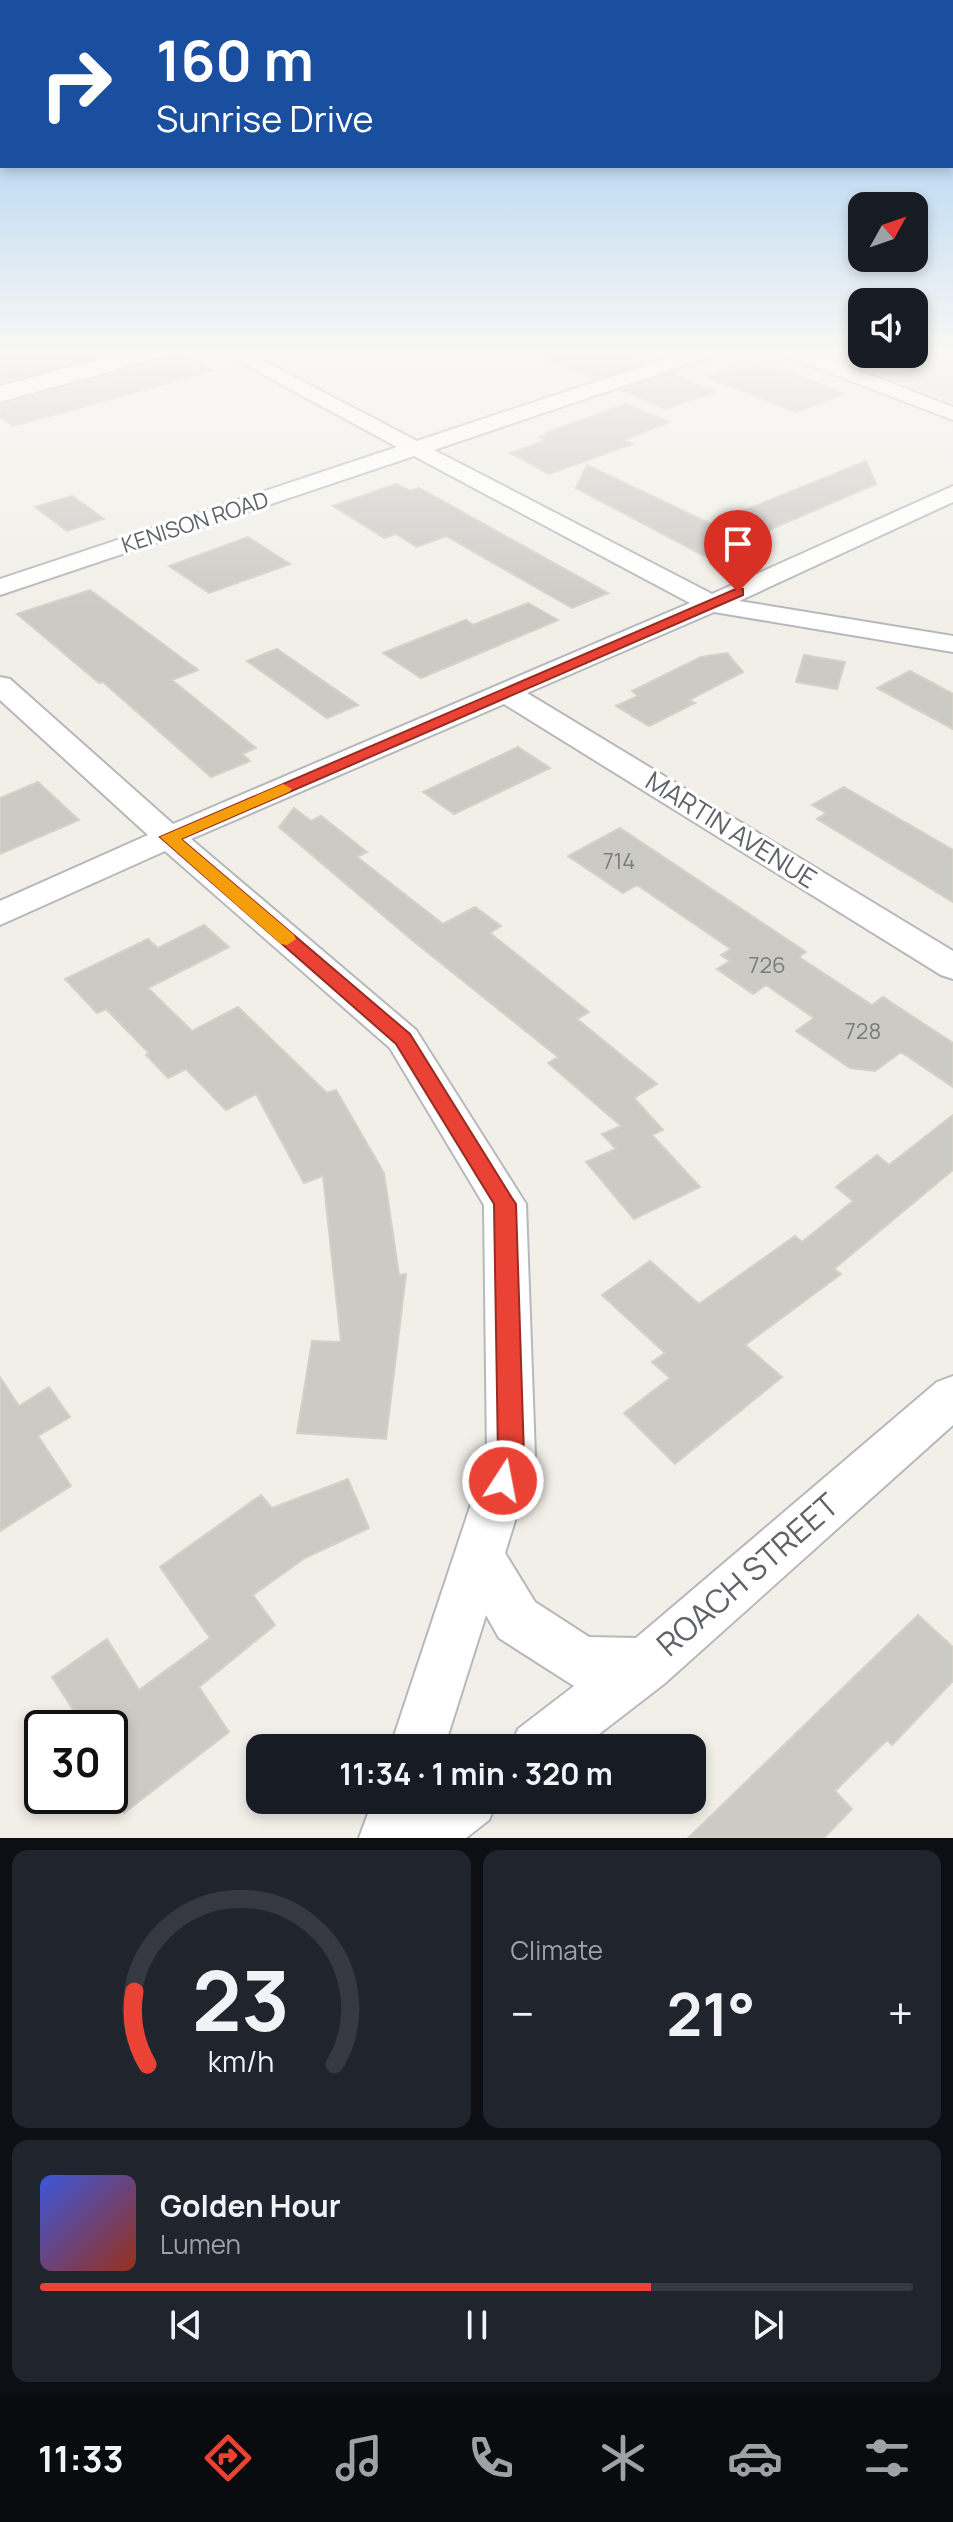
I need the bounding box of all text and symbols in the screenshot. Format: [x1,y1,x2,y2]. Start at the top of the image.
text: 160 m [156,21,314,98]
icon: right [24,32,128,136]
text: Sunrise Drive [156,94,374,143]
north arrow [848,192,928,272]
map controls [848,192,928,368]
button: sound [848,288,928,368]
street label: KENISON ROAD [118,484,272,560]
pin [704,510,772,592]
icon: arrive [716,522,760,566]
street label: MARTIN AVENUE [639,762,824,896]
house number: 714 [603,846,635,876]
house number: 726 [748,950,786,980]
house number: 728 [845,1016,881,1046]
position arrow [461,1439,545,1523]
street label: ROACH STREET [647,1483,848,1666]
speed limit sign: 30 [24,1710,128,1814]
text: 11:34 · 1 min · 320 m [339,1753,613,1794]
text: Climate [511,1932,603,1968]
text: 23 [192,1942,290,2056]
text: 21° [666,1972,755,2054]
text: − [511,1983,534,2043]
text: + [888,1983,913,2043]
text: km/h [208,2042,274,2081]
text: Golden Hour [160,2185,341,2226]
text: Lumen [160,2226,241,2262]
icon: previous [164,2303,208,2347]
icon: pause [455,2303,499,2347]
icon: next [746,2303,790,2347]
icon: directions [200,2430,256,2486]
icon: music [331,2430,387,2486]
icon: phone [463,2430,519,2486]
icon: climate [595,2430,651,2486]
icon: car [727,2430,783,2486]
icon: filters [859,2430,915,2486]
text: 11:33 [38,2434,124,2483]

